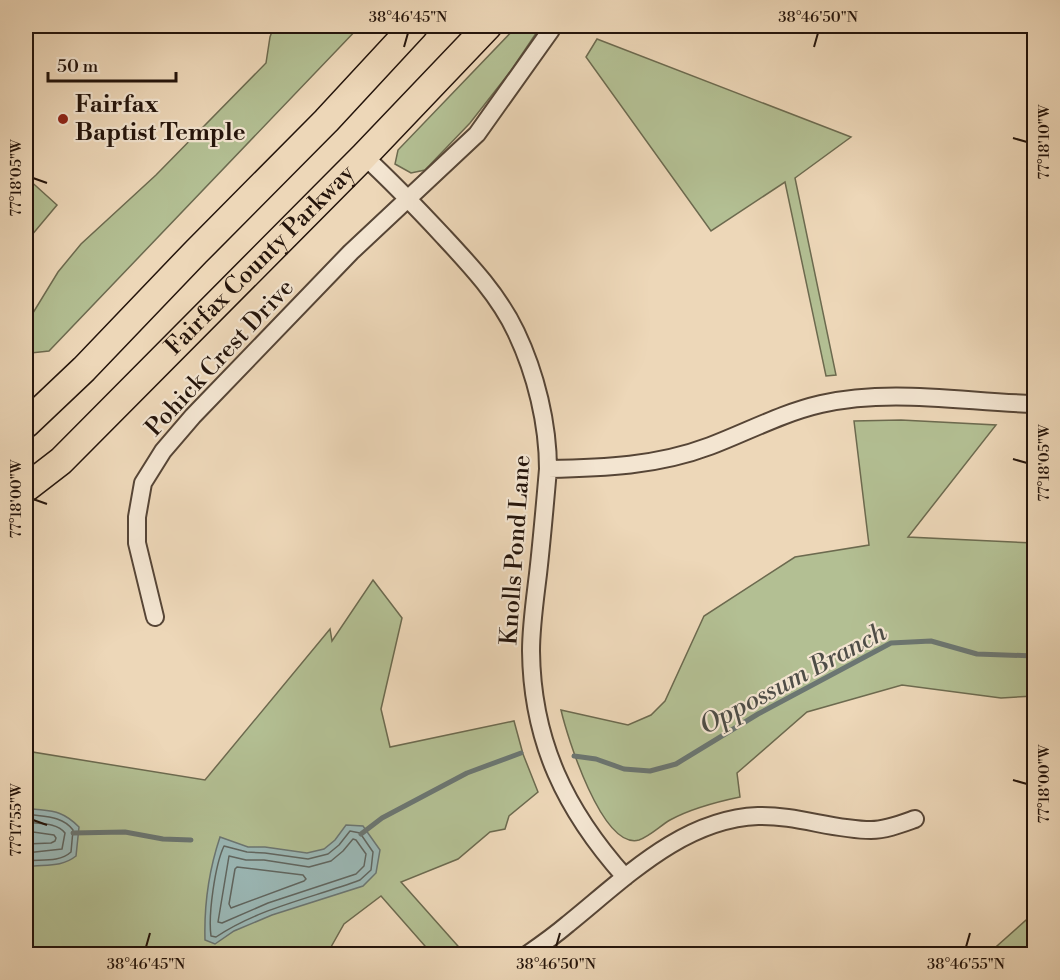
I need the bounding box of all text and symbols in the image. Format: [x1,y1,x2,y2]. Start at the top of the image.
text: 38°46'45"N [369,8,447,27]
text: 38°46'50"N [778,8,858,27]
scale bar [48,45,176,83]
text: 50 m [57,55,99,78]
place label: Fairfax Baptist Temple [75,90,246,148]
text: 77°18'10"W [1035,104,1054,179]
marker: Fairfax Baptist Temple [56,112,70,126]
text: 77°18'05"W [7,139,26,217]
street label: Fairfax County Parkway [159,159,362,362]
street label: Pohick Crest Drive [139,273,301,443]
text: 77°18'05"W [1035,424,1054,502]
street label: Knolls Pond Lane [494,454,538,646]
text: 77°18'00"W [7,459,26,538]
water label: Oppossum Branch [694,616,893,742]
text: 77°18'00"W [1035,744,1054,823]
text: 77°17'55"W [7,783,26,857]
text: 38°46'45"N [107,955,185,974]
text: 38°46'50"N [516,955,596,974]
text: 38°46'55"N [927,955,1005,974]

